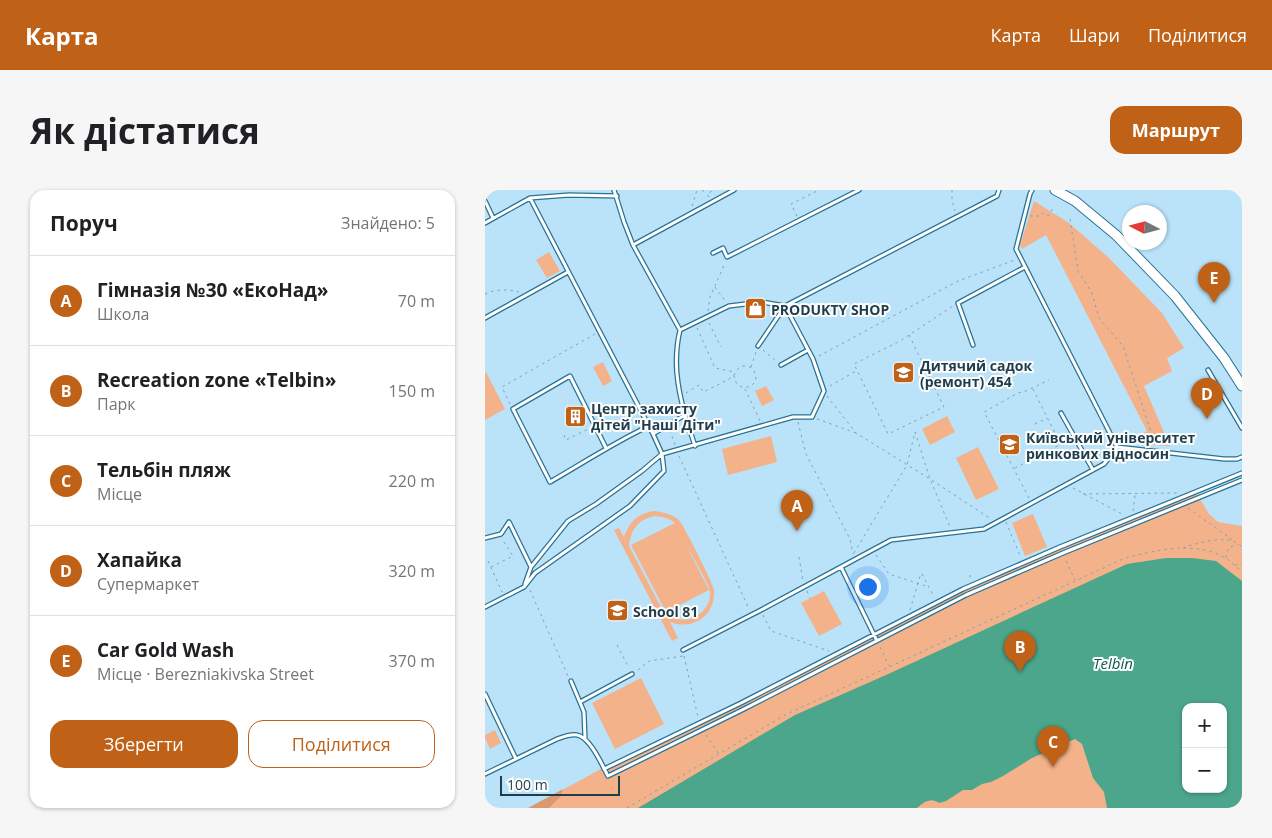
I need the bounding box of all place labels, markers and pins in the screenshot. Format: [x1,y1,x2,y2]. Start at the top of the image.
pin: E [1198,262,1230,303]
shop icon: PRODUKTY SHOP [743,297,767,321]
place label: PRODUKTY SHOP [771,300,889,319]
place label: Дитячий садок (ремонт) 454 [920,356,1032,391]
school or university icon: Дитячий садок (ремонт) 454 [892,361,916,385]
pin: D [1191,378,1223,419]
place label: Центр захисту дітей "Наші Діти" [591,399,721,434]
building icon: Центр захисту дітей "Наші Діти" [563,404,587,428]
place label: Київський університет ринкових відносин [1026,428,1196,463]
school or university icon: Київський університет ринкових відносин [998,433,1022,457]
pin: A [781,490,813,531]
school or university icon: School 81 [605,599,629,623]
place label: School 81 [633,602,698,621]
pin: B [1004,631,1036,672]
pin: C [1037,726,1069,767]

